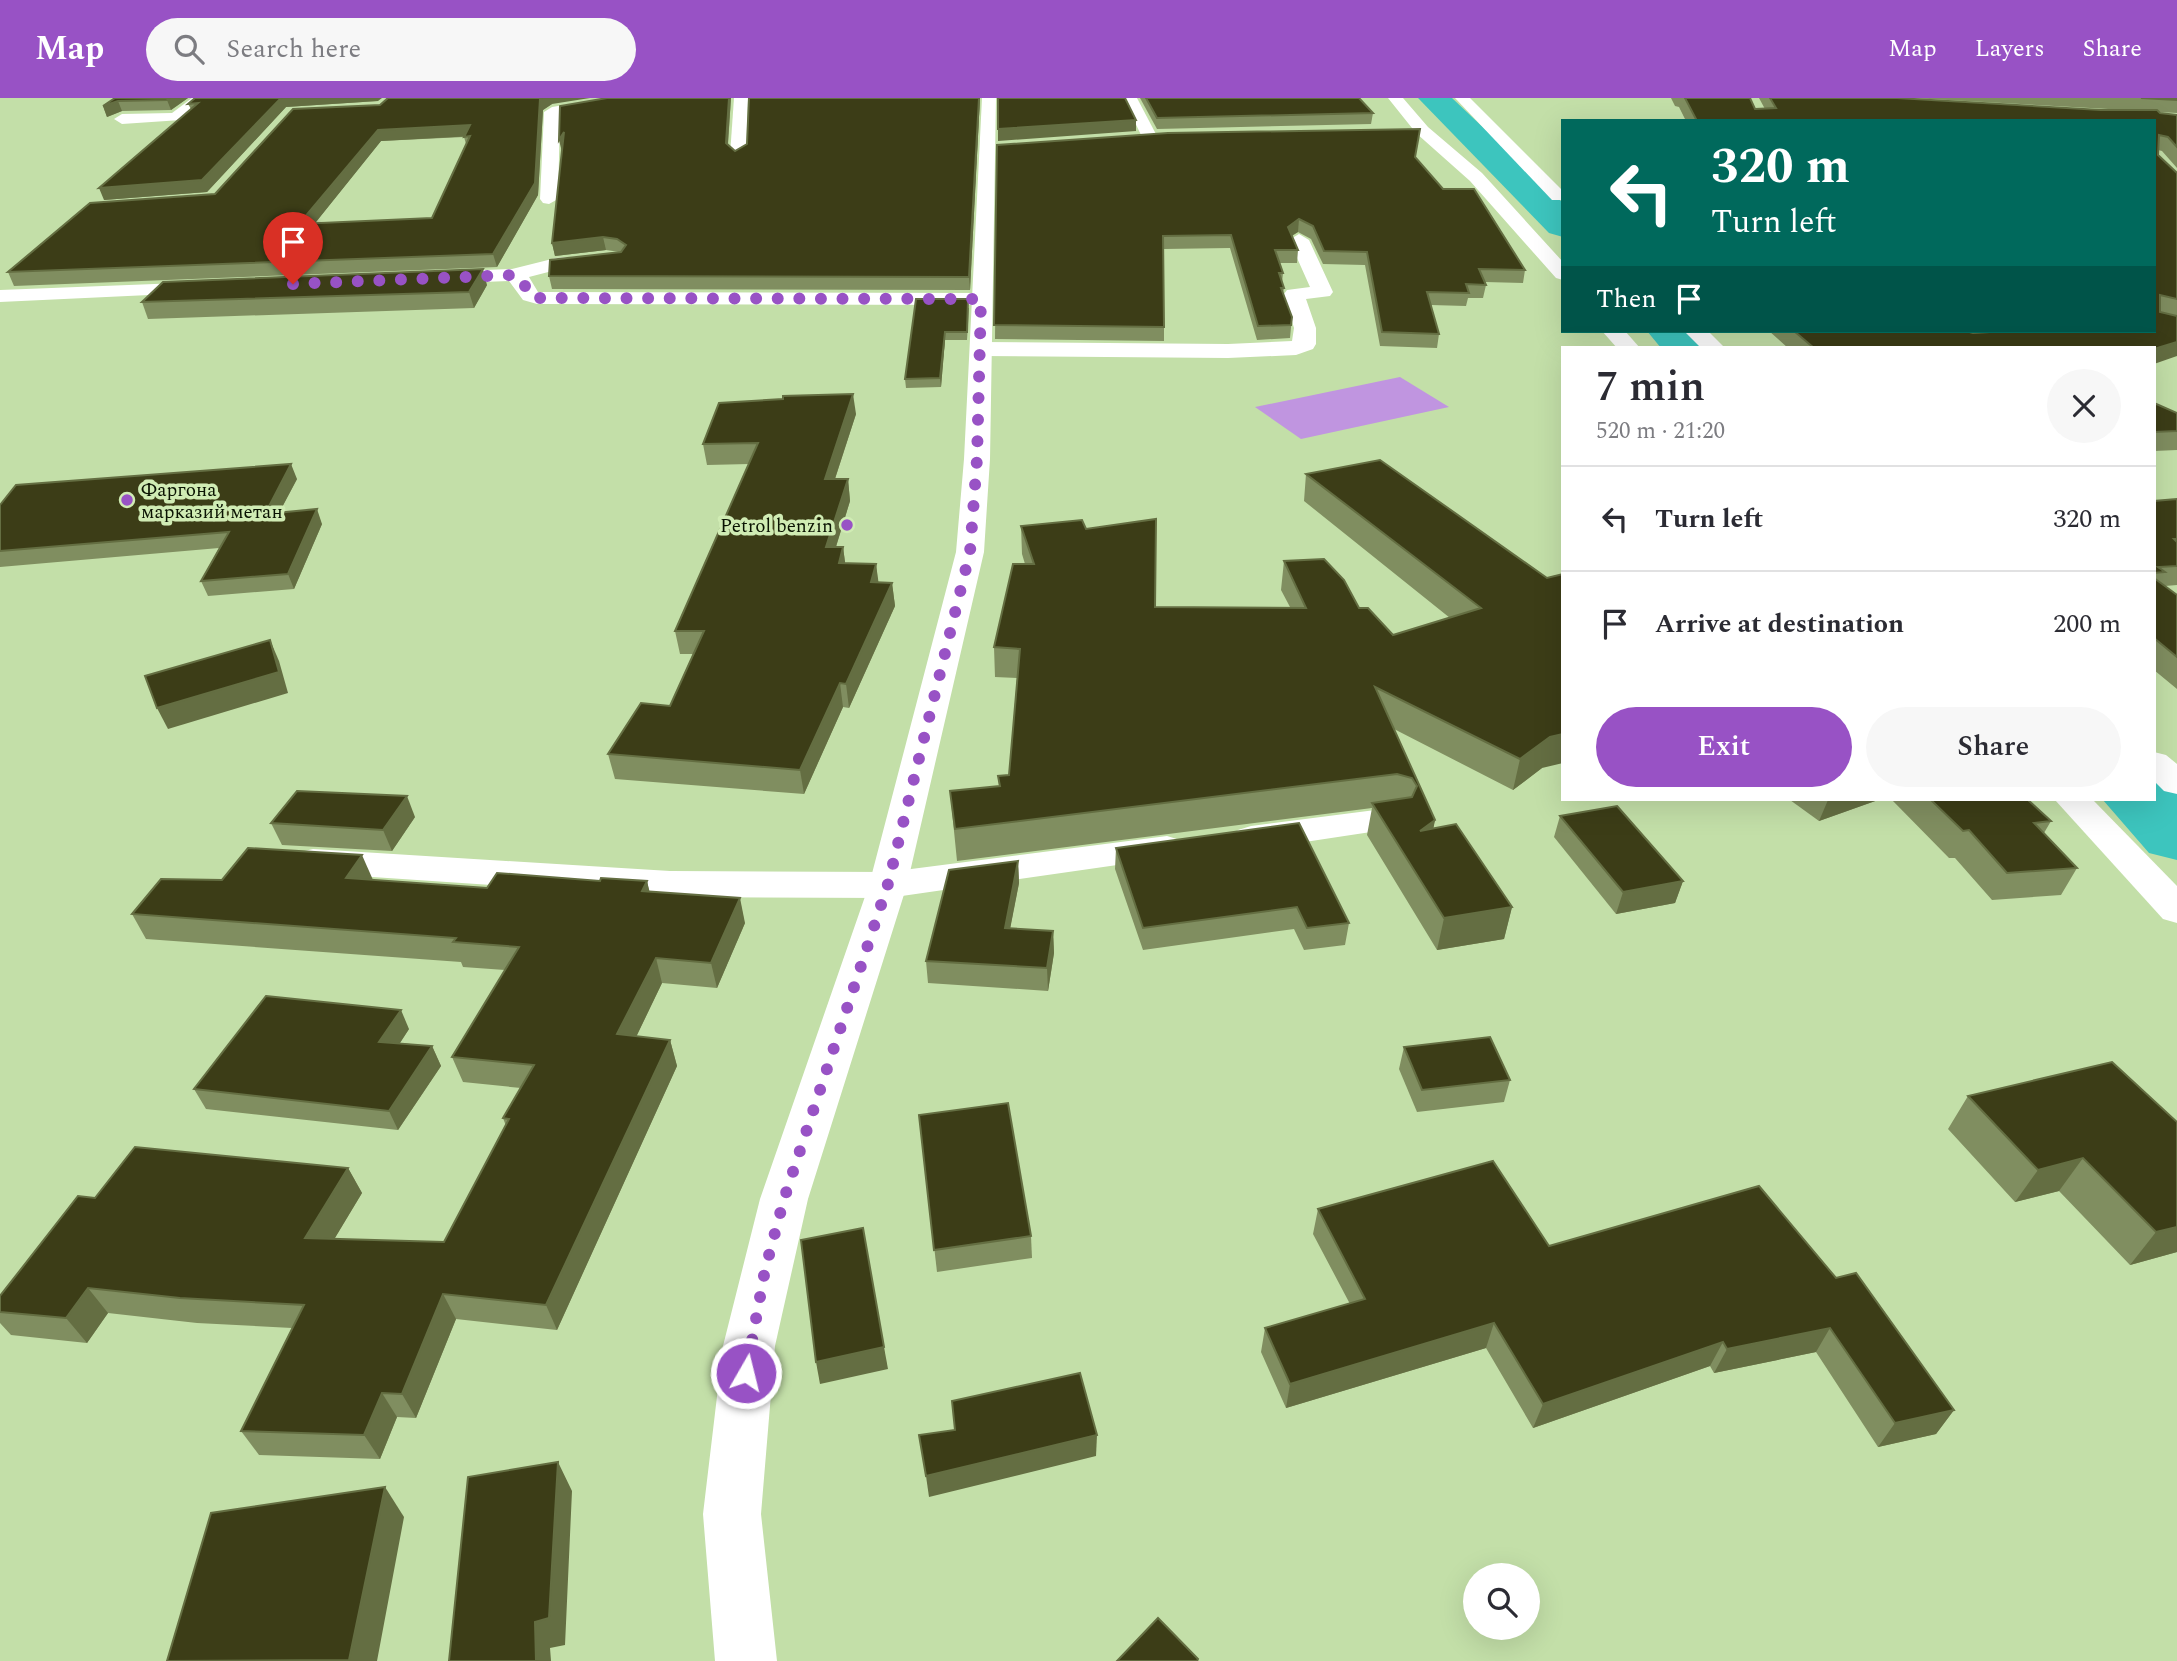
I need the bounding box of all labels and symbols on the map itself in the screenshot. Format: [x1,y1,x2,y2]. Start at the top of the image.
pin [263,212,323,284]
place label: Фаргона марказий метан [141,476,283,527]
marker: Фаргона марказий метан [119,492,135,508]
place label: Petrol benzin [720,512,833,541]
marker: Petrol benzin [839,517,855,533]
position arrow [709,1336,783,1410]

